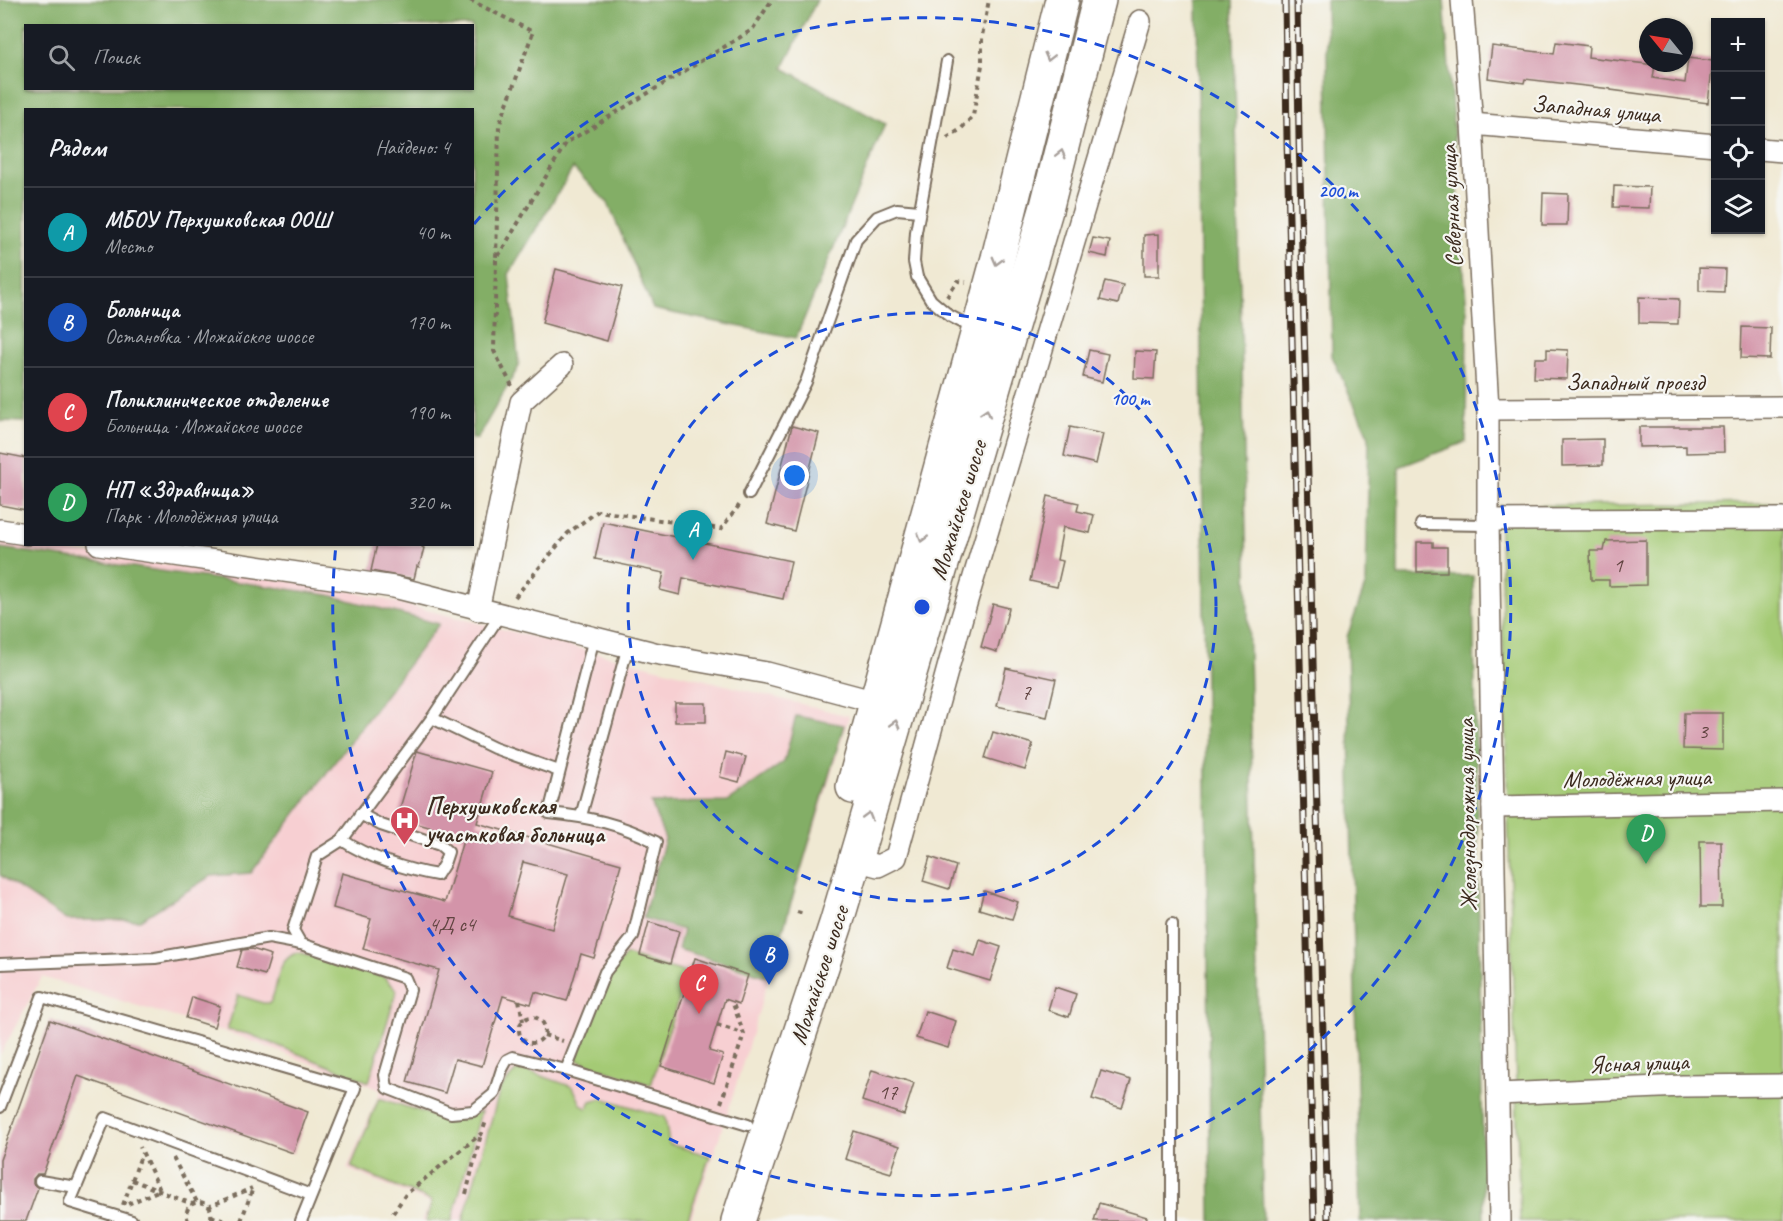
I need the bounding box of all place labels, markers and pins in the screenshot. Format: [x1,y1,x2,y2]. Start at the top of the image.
pin: A [674,510,712,560]
centre of rings [912,597,932,617]
place label: Перхушковская участковая больница [424,791,606,849]
hospital icon: Перхушковская участковая больница [389,804,421,846]
pin: D [1626,814,1666,864]
pin: B [750,936,788,985]
pin: C [680,964,718,1014]

